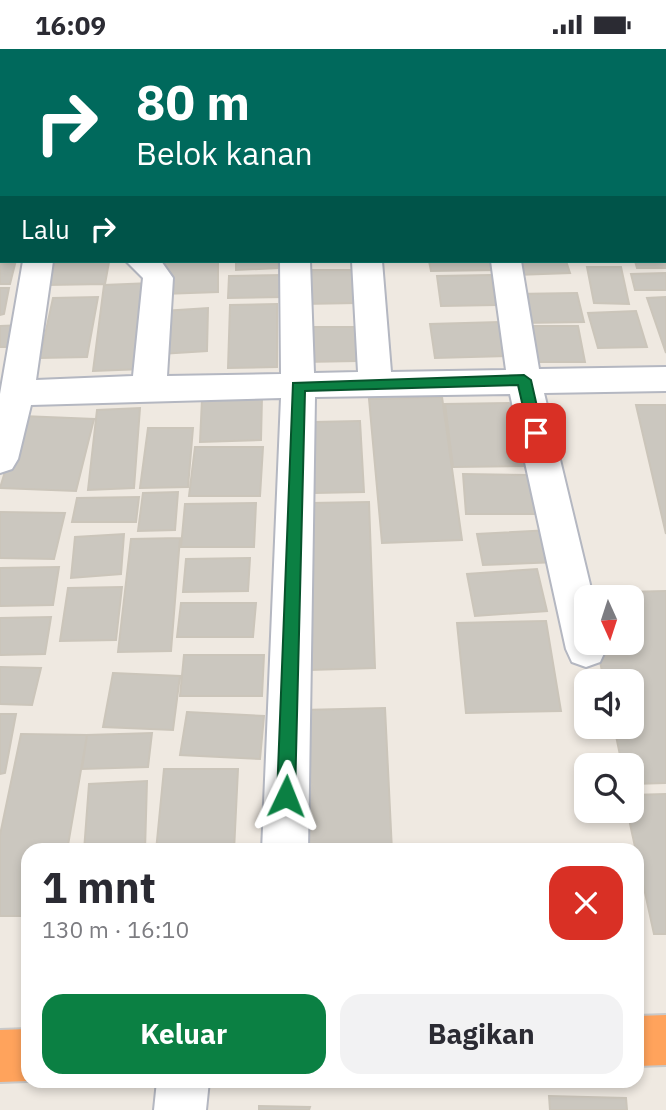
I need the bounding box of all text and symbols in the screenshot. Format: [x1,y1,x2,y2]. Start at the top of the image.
text: 16:09 [35,8,106,42]
text: 80 m [136,70,250,133]
icon: right [21,77,112,168]
text: Belok kanan [136,132,313,174]
icon: right [84,210,122,248]
text: Lalu [21,212,70,246]
pin [506,403,566,463]
icon: arrive [517,414,555,452]
north arrow [574,585,644,655]
map controls [574,585,644,823]
button: sound [574,669,644,739]
button: search [574,753,644,823]
position arrow [249,759,323,833]
text: 1 mnt [42,860,156,915]
button: close [549,866,623,940]
text: 130 m · 16:10 [42,914,189,944]
button: Keluar [42,994,326,1074]
button: Bagikan [340,994,623,1074]

